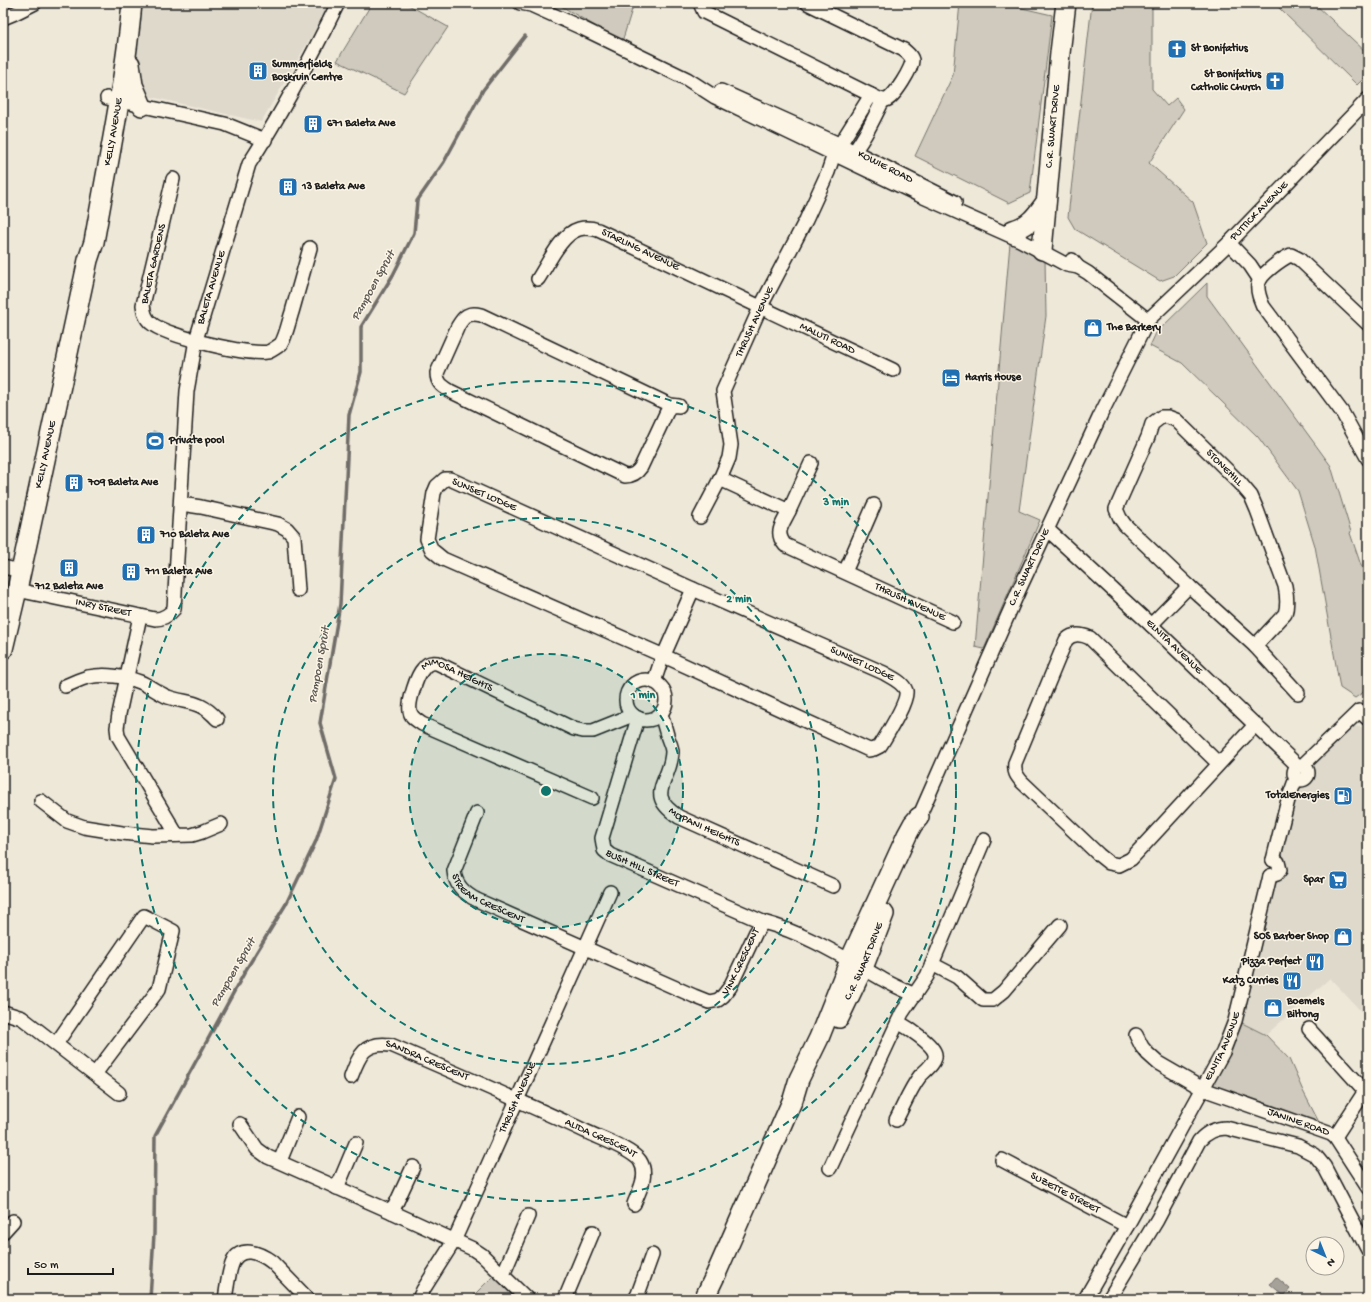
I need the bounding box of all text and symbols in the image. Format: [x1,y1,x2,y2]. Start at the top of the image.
church icon: St Bonifatius [1166,38,1188,60]
place label: St Bonifatius [1191,42,1249,55]
place label: Summerfields Boskruin Centre [271,58,344,84]
building icon: Summerfields Boskruin Centre [247,60,269,82]
place label: St Bonifatius Catholic Church [1190,68,1262,94]
church icon: St Bonifatius Catholic Church [1264,70,1286,92]
street label: C.R. SWART DRIVE [1044,83,1063,169]
street label: KELLY AVENUE [102,96,126,167]
building icon: 671 Baleta Ave [302,113,324,135]
place label: 671 Baleta Ave [327,117,397,130]
street label: KOWIE ROAD [856,148,916,186]
building icon: 13 Baleta Ave [277,176,299,198]
street label: PUTTICK AVENUE [1227,178,1292,244]
place label: 13 Baleta Ave [301,180,366,193]
street label: BALETA GARDENS [139,222,169,306]
street label: STARLING AVENUE [599,226,682,274]
water label: Pampoen Spruit [349,247,400,323]
street label: BALETA AVENUE [195,248,229,327]
street label: THRUSH AVENUE [733,284,777,360]
shop icon: The Barkery [1082,317,1104,339]
street label: MALUTI ROAD [798,320,858,357]
place label: The Barkery [1106,322,1162,334]
hotel icon: Harris House [940,367,962,389]
place label: Harris House [965,372,1022,384]
street label: KELLY AVENUE [33,419,59,490]
sports icon: Private pool [144,430,166,452]
place label: Private pool [168,434,225,447]
street label: STONEHILL [1203,447,1246,490]
building icon: 709 Baleta Ave [63,472,85,494]
place label: 709 Baleta Ave [87,476,159,489]
street label: SUNSET LODGE [450,476,519,514]
text: 3 min [822,496,849,510]
building icon: 710 Baleta Ave [135,524,157,546]
street label: C.R. SWART DRIVE [1007,526,1053,608]
place label: 710 Baleta Ave [159,528,230,541]
building icon: 712 Baleta Ave [58,557,80,579]
building icon: 711 Baleta Ave [120,561,142,583]
place label: 711 Baleta Ave [144,565,214,578]
place label: 712 Baleta Ave [34,580,104,593]
street label: THRUSH AVENUE [872,580,948,624]
text: 2 min [726,593,752,607]
street label: INRY STREET [74,596,133,620]
street label: ELNITA AVENUE [1143,617,1206,678]
water label: Pampoen Spruit [306,624,334,704]
street label: SUNSET LODGE [828,644,897,685]
street label: MIMOSA HEIGHTS [419,657,495,695]
text: 1 min [630,689,656,703]
centre of rings [539,784,553,798]
fuel station icon: TotalEnergies [1332,785,1354,807]
place label: TotalEnergies [1265,789,1330,803]
street label: MOPANI HEIGHTS [666,805,742,850]
street label: BUSH HILL STREET [602,847,681,891]
supermarket icon: Spar [1327,869,1349,891]
street label: STREAM CRESCENT [449,873,527,926]
place label: Spar [1303,874,1325,886]
street label: C.R. SWART DRIVE [842,920,886,1002]
street label: VINK CRESCENT [719,926,763,999]
shop icon: SOS Barber Shop [1332,926,1354,948]
place label: SOS Barber Shop [1254,931,1330,943]
water label: Pampoen Spruit [209,934,260,1010]
restaurant icon: Pizza Perfect [1304,951,1326,973]
place label: Pizza Perfect [1240,955,1303,968]
restaurant icon: Katz Curries [1281,970,1303,992]
place label: Katz Curries [1222,974,1279,987]
place label: Boemels Biltong [1286,996,1325,1022]
shop icon: Boemels Biltong [1262,997,1284,1019]
street label: ELNITA AVENUE [1202,1010,1243,1083]
street label: SANDRA CRESCENT [385,1038,471,1084]
street label: THRUSH AVENUE [497,1059,540,1136]
street label: JANINE ROAD [1266,1106,1332,1139]
street label: ALIDA CRESCENT [563,1116,639,1161]
street label: SUZETTE STREET [1028,1170,1102,1217]
north arrow [1305,1236,1345,1276]
scale bar [28,1250,113,1276]
text: N [1324,1255,1337,1269]
text: 50 m [34,1259,59,1273]

